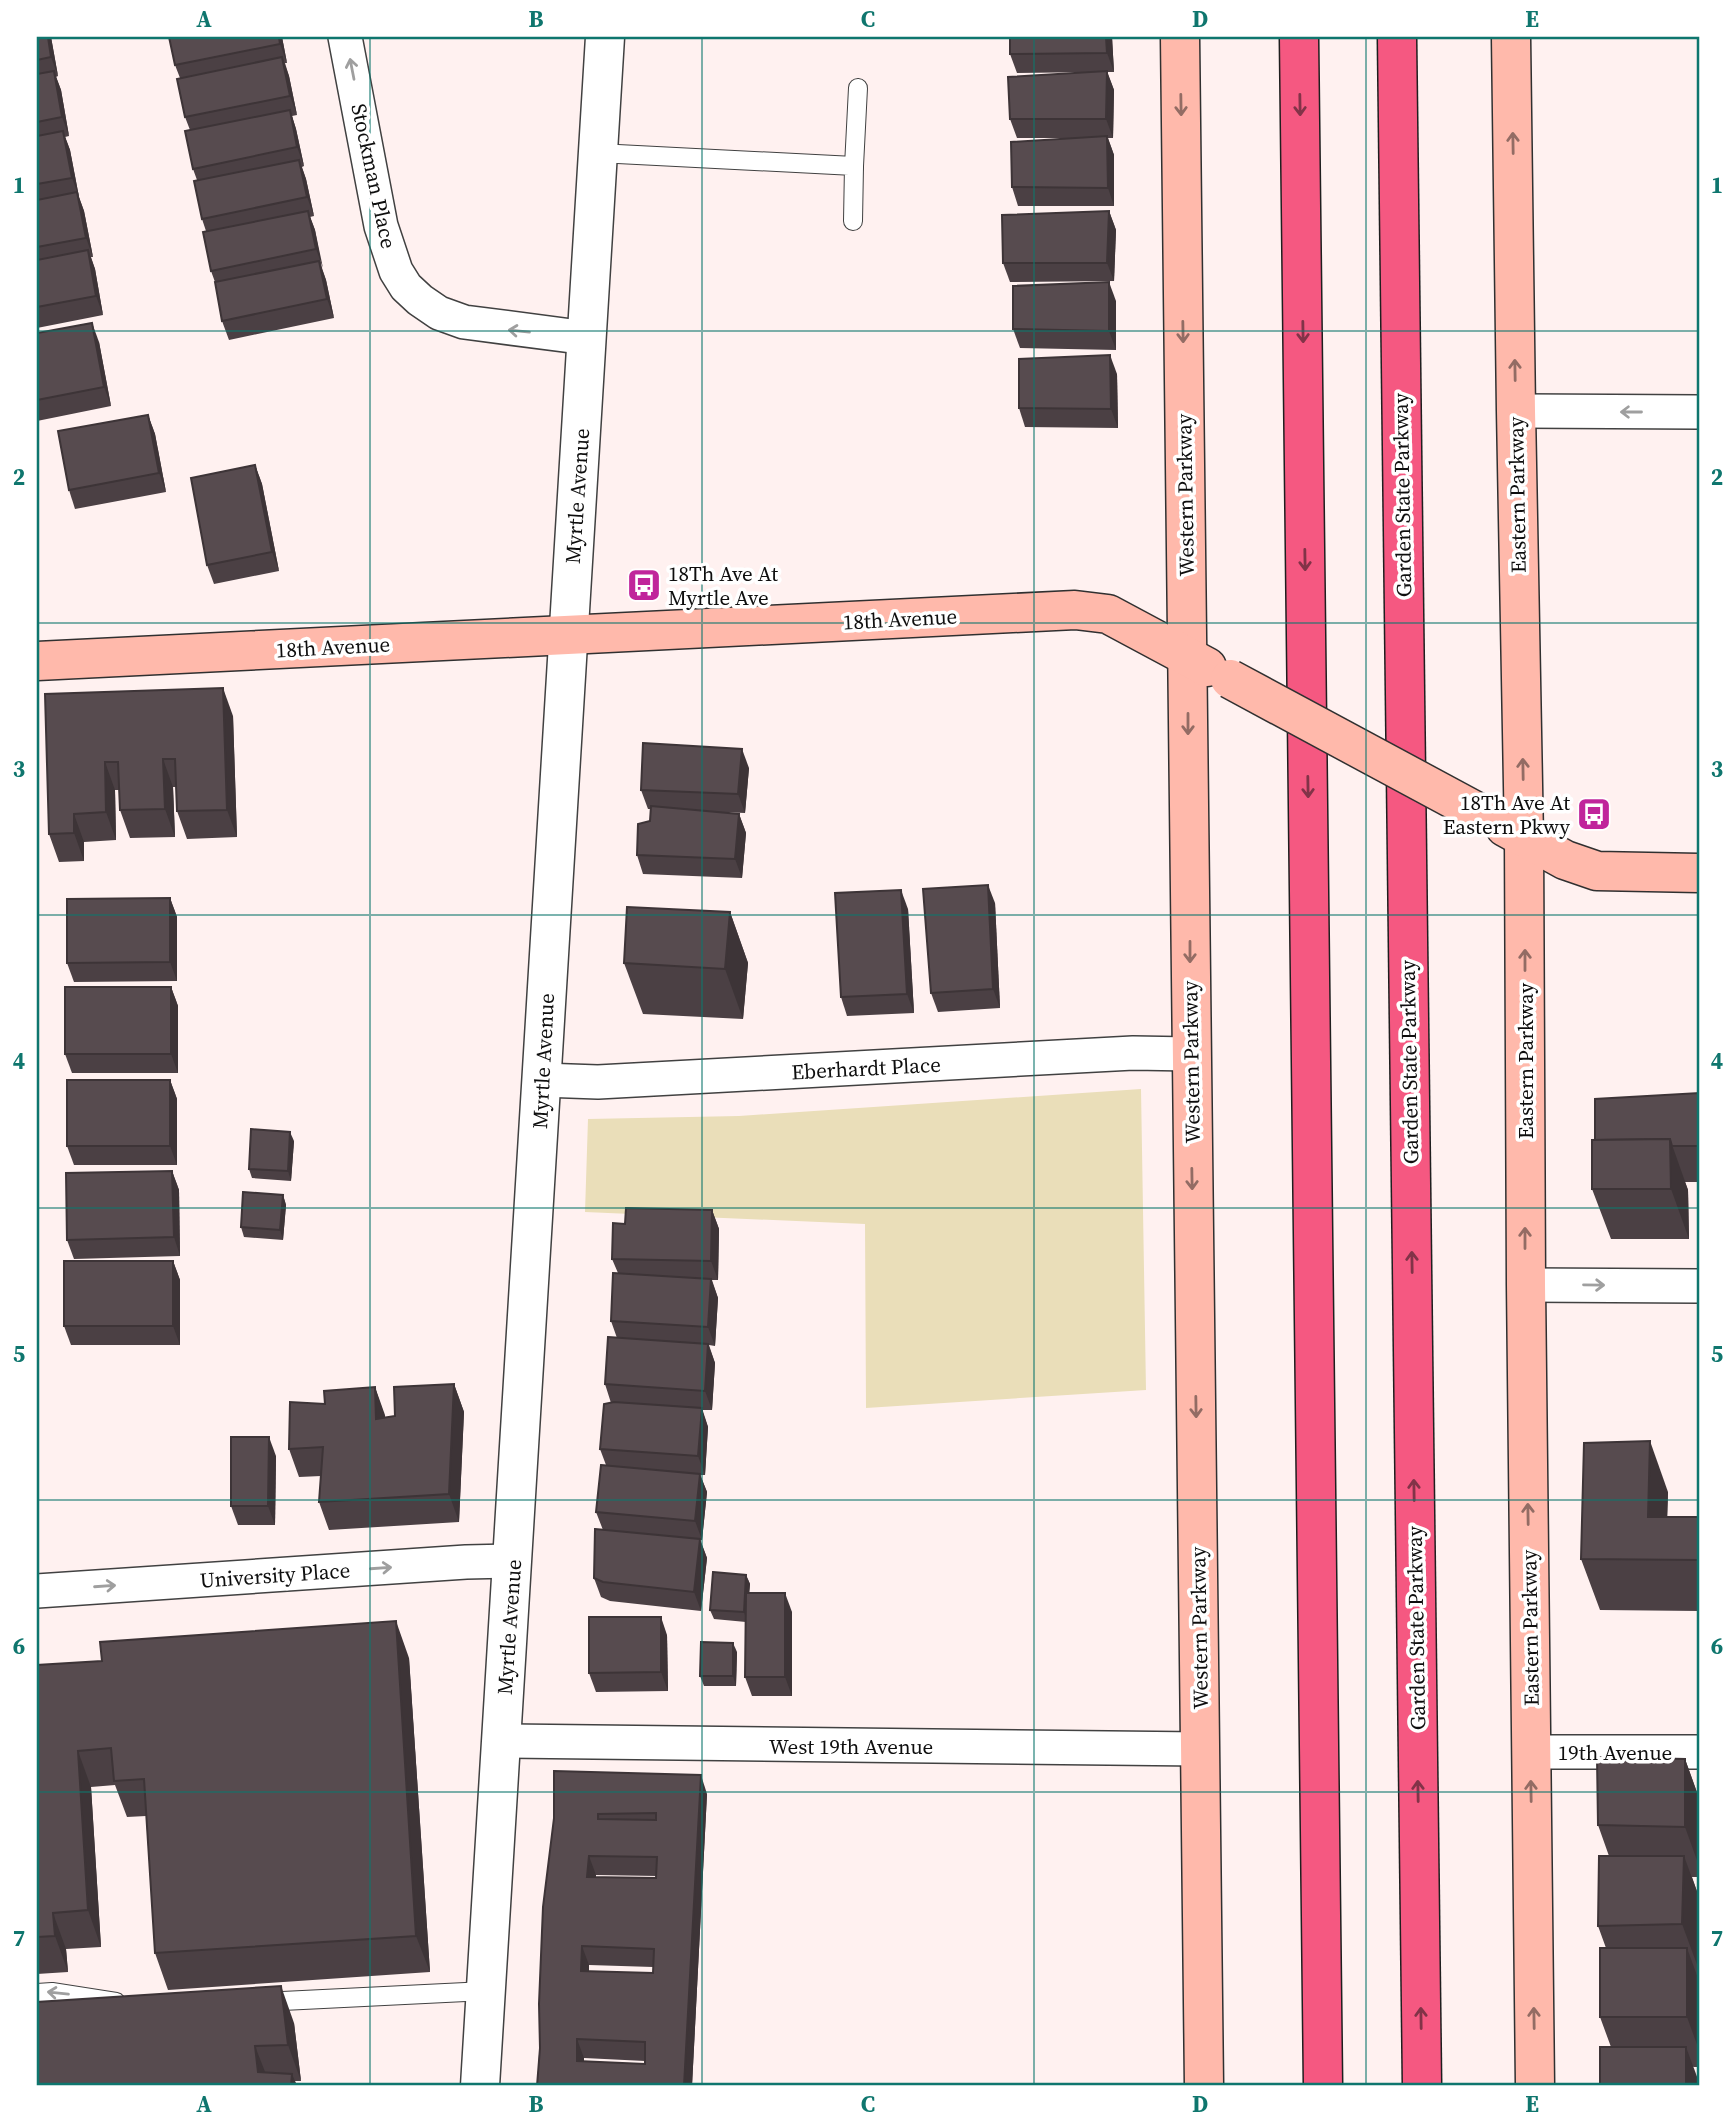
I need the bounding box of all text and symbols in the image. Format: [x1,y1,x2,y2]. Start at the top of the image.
text: A [196,3,212,35]
text: B [529,3,544,35]
text: C [861,3,875,35]
text: D [1192,3,1208,35]
text: E [1525,3,1539,35]
one-way arrow [344,59,358,81]
one-way arrow [1174,93,1188,116]
one-way arrow [1293,93,1307,116]
street label: Stockman Place [344,101,404,251]
one-way arrow [1506,132,1519,155]
text: 1 [13,169,25,201]
text: 1 [1711,169,1723,201]
one-way arrow [1176,321,1190,344]
one-way arrow [1296,321,1309,344]
one-way arrow [508,324,531,337]
one-way arrow [1508,359,1522,382]
street label: Garden State Parkway [1386,392,1418,597]
one-way arrow [1620,405,1643,419]
street label: Western Parkway [1169,413,1201,577]
street label: Eastern Parkway [1501,416,1533,574]
street label: Myrtle Avenue [558,427,596,565]
text: 2 [13,461,25,493]
text: 2 [1711,461,1723,493]
one-way arrow [1298,548,1312,571]
place label: 18Th Ave At Myrtle Ave [668,559,778,612]
bus stop icon: 18Th Ave At Myrtle Ave [625,566,663,604]
street label: 18th Avenue [842,602,958,636]
street label: 18th Avenue [275,630,391,664]
one-way arrow [1181,713,1195,736]
text: 3 [13,753,25,785]
text: 3 [1711,753,1723,785]
one-way arrow [1516,758,1530,781]
one-way arrow [1301,776,1315,799]
place label: 18Th Ave At Eastern Pkwy [1443,788,1570,841]
bus stop icon: 18Th Ave At Eastern Pkwy [1575,795,1613,833]
one-way arrow [1183,940,1197,963]
one-way arrow [1518,949,1532,972]
street label: Garden State Parkway [1393,959,1425,1164]
street label: Western Parkway [1175,980,1207,1144]
street label: Eastern Parkway [1511,982,1540,1139]
street label: Myrtle Avenue [525,992,561,1130]
text: 4 [13,1045,25,1077]
text: 4 [1711,1045,1723,1077]
street label: Eberhardt Place [790,1050,942,1086]
one-way arrow [1186,1168,1199,1191]
one-way arrow [1518,1226,1532,1249]
one-way arrow [1405,1251,1418,1274]
one-way arrow [1582,1278,1605,1292]
text: 5 [13,1338,25,1370]
text: 5 [1711,1338,1723,1370]
one-way arrow [1189,1395,1203,1418]
one-way arrow [1407,1478,1421,1501]
one-way arrow [1521,1503,1535,1526]
street label: Garden State Parkway [1400,1525,1432,1730]
street label: Western Parkway [1183,1546,1215,1710]
street label: Eastern Parkway [1514,1549,1546,1707]
street label: University Place [199,1555,351,1595]
street label: Myrtle Avenue [490,1558,528,1696]
one-way arrow [369,1561,392,1574]
one-way arrow [93,1580,116,1593]
text: 6 [13,1630,25,1662]
text: 6 [1711,1630,1723,1662]
street label: West 19th Avenue [769,1732,933,1761]
street label: 19th Avenue [1558,1738,1672,1767]
one-way arrow [1411,1779,1425,1802]
one-way arrow [1525,1779,1538,1802]
text: 7 [13,1922,25,1954]
text: 7 [1711,1922,1723,1954]
one-way arrow [47,1986,70,1999]
one-way arrow [1414,2007,1428,2030]
one-way arrow [1527,2007,1541,2030]
text: A [196,2088,212,2120]
text: B [529,2088,544,2120]
text: C [861,2088,875,2120]
text: D [1192,2088,1208,2120]
text: E [1525,2088,1539,2120]

